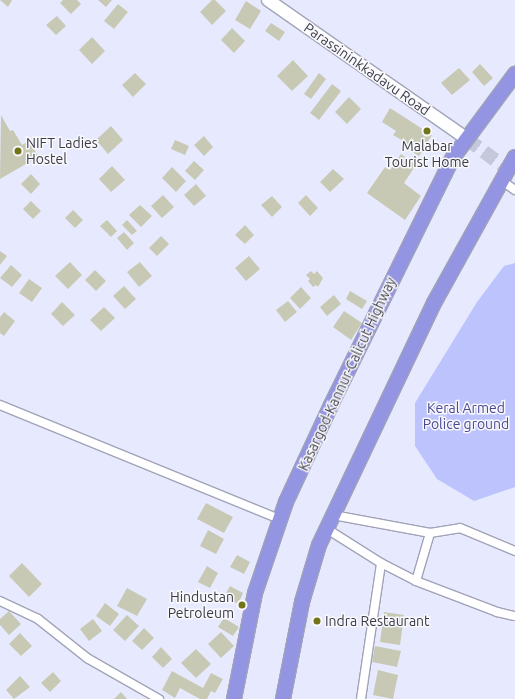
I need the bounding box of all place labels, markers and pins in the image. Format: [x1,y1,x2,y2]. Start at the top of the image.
marker: Malabar Tourist Home [422,126,432,136]
place label: NIFT Ladies Hostel [26,135,98,168]
place label: Malabar Tourist Home [385,138,469,170]
marker: NIFT Ladies Hostel [13,146,23,156]
place label: Hindustan Petroleum [168,589,234,622]
marker: Hindustan Petroleum [237,600,247,610]
place label: Indra Restaurant [325,613,430,629]
marker: Indra Restaurant [312,616,322,626]

